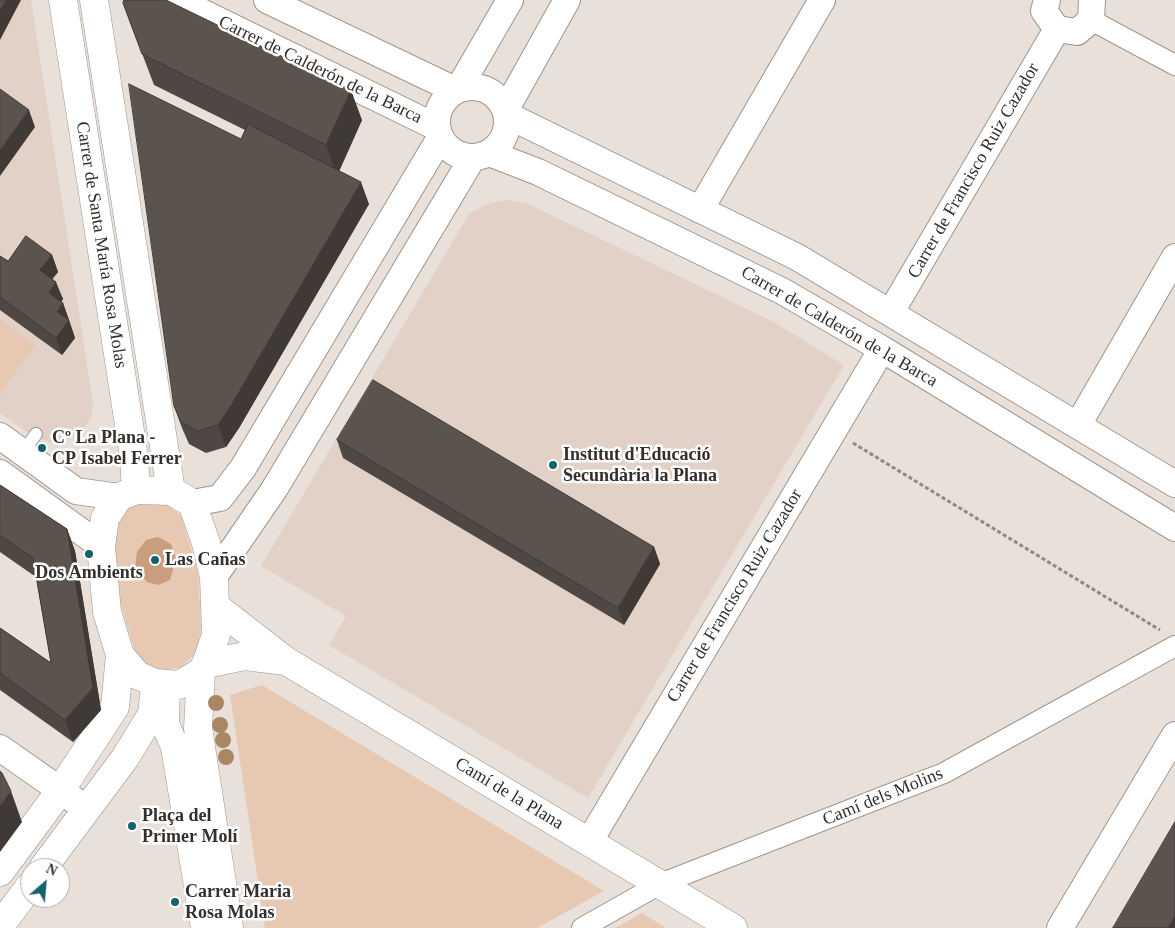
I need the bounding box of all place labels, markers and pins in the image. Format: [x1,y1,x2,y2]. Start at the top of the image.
place label: Cº La Plana - CP Isabel Ferrer [52,427,182,469]
marker: Cº La Plana - CP Isabel Ferrer [36,442,48,454]
place label: Institut d'Educació Secundària la Plana [563,444,717,486]
marker: Institut d'Educació Secundària la Plana [547,459,559,471]
marker: Dos Ambients [83,548,95,560]
place label: Las Cañas [165,549,246,571]
marker: Las Cañas [149,554,161,566]
place label: Dos Ambients [35,562,143,584]
place label: Plaça del Primer Molí [142,805,237,848]
marker: Plaça del Primer Molí [126,820,138,832]
place label: Carrer Maria Rosa Molas [185,881,291,924]
marker: Carrer Maria Rosa Molas [169,896,181,908]

